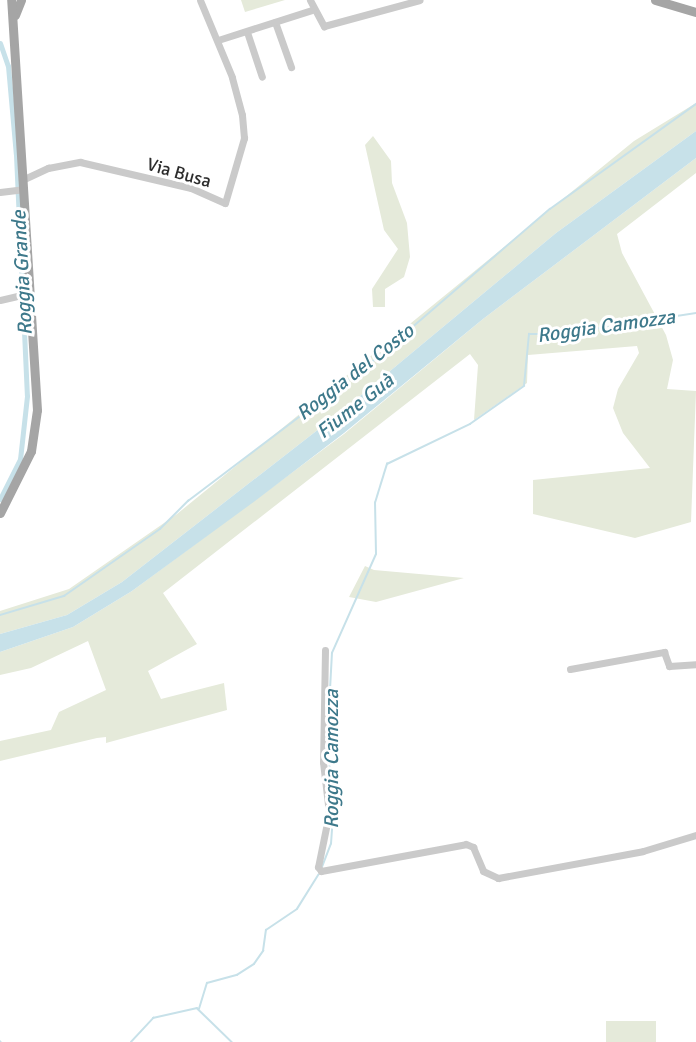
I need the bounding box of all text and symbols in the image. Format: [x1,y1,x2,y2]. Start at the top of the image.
street label: Via Busa [144,154,214,192]
water label: Roggia Grande [7,210,37,336]
water label: Roggia Camozza [535,304,677,348]
water label: Roggia del Costo [292,319,418,425]
water label: Fiume Guà [312,369,398,443]
water label: Roggia Camozza [319,689,343,829]

